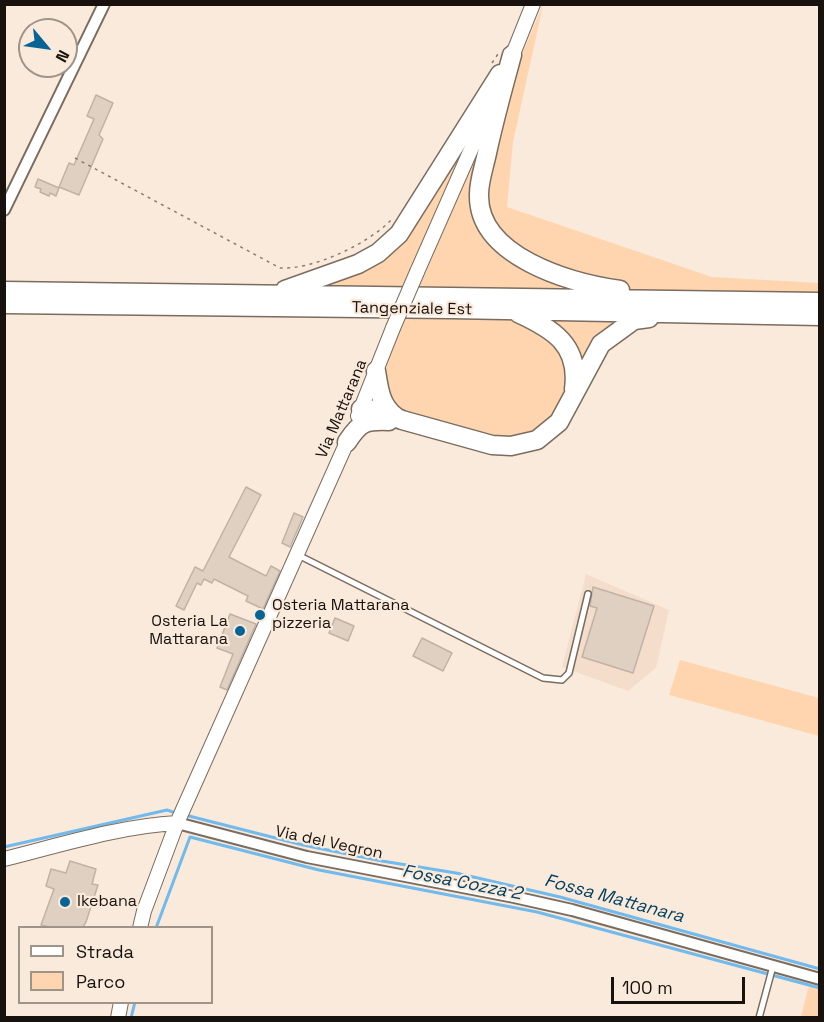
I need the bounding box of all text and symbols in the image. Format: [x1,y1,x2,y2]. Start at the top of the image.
north arrow [18,18,78,78]
text: N [51,46,74,66]
street label: Tangenziale Est [352,298,472,320]
street label: Via Mattarana [312,357,372,461]
place label: Osteria Mattarana pizzeria [272,596,409,634]
marker: Osteria Mattarana pizzeria [253,608,267,622]
place label: Osteria La Mattarana [149,612,228,650]
marker: Osteria La Mattarana [233,624,247,638]
street label: Via del Vegron [273,822,385,864]
water label: Fossa Cozza 2 [400,861,524,905]
water label: Fossa Mattanara [542,870,686,928]
place label: Ikebana [77,892,137,912]
marker: Ikebana [58,895,72,909]
legend [18,926,213,1004]
text: Strada [76,940,134,963]
scale bar [614,965,748,1003]
text: Parco [76,970,125,993]
text: 100 m [622,976,673,999]

